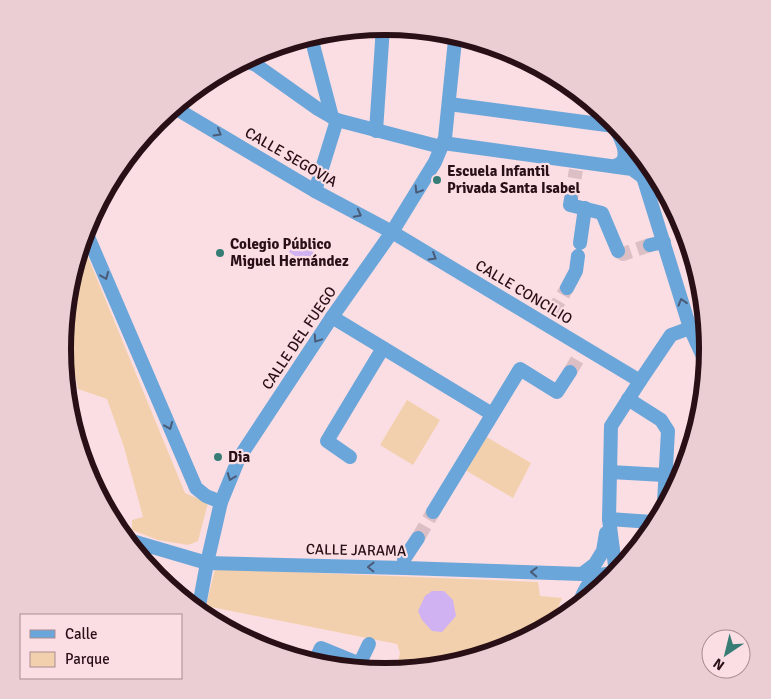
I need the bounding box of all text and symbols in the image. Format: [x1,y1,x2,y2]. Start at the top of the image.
street label: CALLE SEGOVIA [242,123,340,191]
one-way arrow [212,127,221,137]
place label: Escuela Infantil Privada Santa Isabel [447,162,581,197]
marker: Escuela Infantil Privada Santa Isabel [431,174,443,186]
one-way arrow [414,184,424,193]
one-way arrow [353,208,362,218]
place label: Colegio Público Miguel Hernández [230,235,349,270]
marker: Colegio Público Miguel Hernández [214,247,226,259]
one-way arrow [428,250,437,260]
street label: CALLE CONCILIO [472,256,576,328]
one-way arrow [99,271,109,280]
street label: CALLE DEL FUEGO [258,283,340,393]
one-way arrow [677,298,687,306]
one-way arrow [314,333,323,343]
one-way arrow [163,421,174,430]
place label: Dia [228,448,250,466]
marker: Dia [212,451,224,463]
one-way arrow [227,472,237,480]
street label: CALLE JARAMA [306,540,406,560]
one-way arrow [367,562,375,572]
one-way arrow [529,567,537,578]
legend [20,614,182,679]
text: Calle [65,625,98,643]
north arrow [701,629,751,679]
text: Parque [65,650,110,668]
text: N [710,654,728,674]

